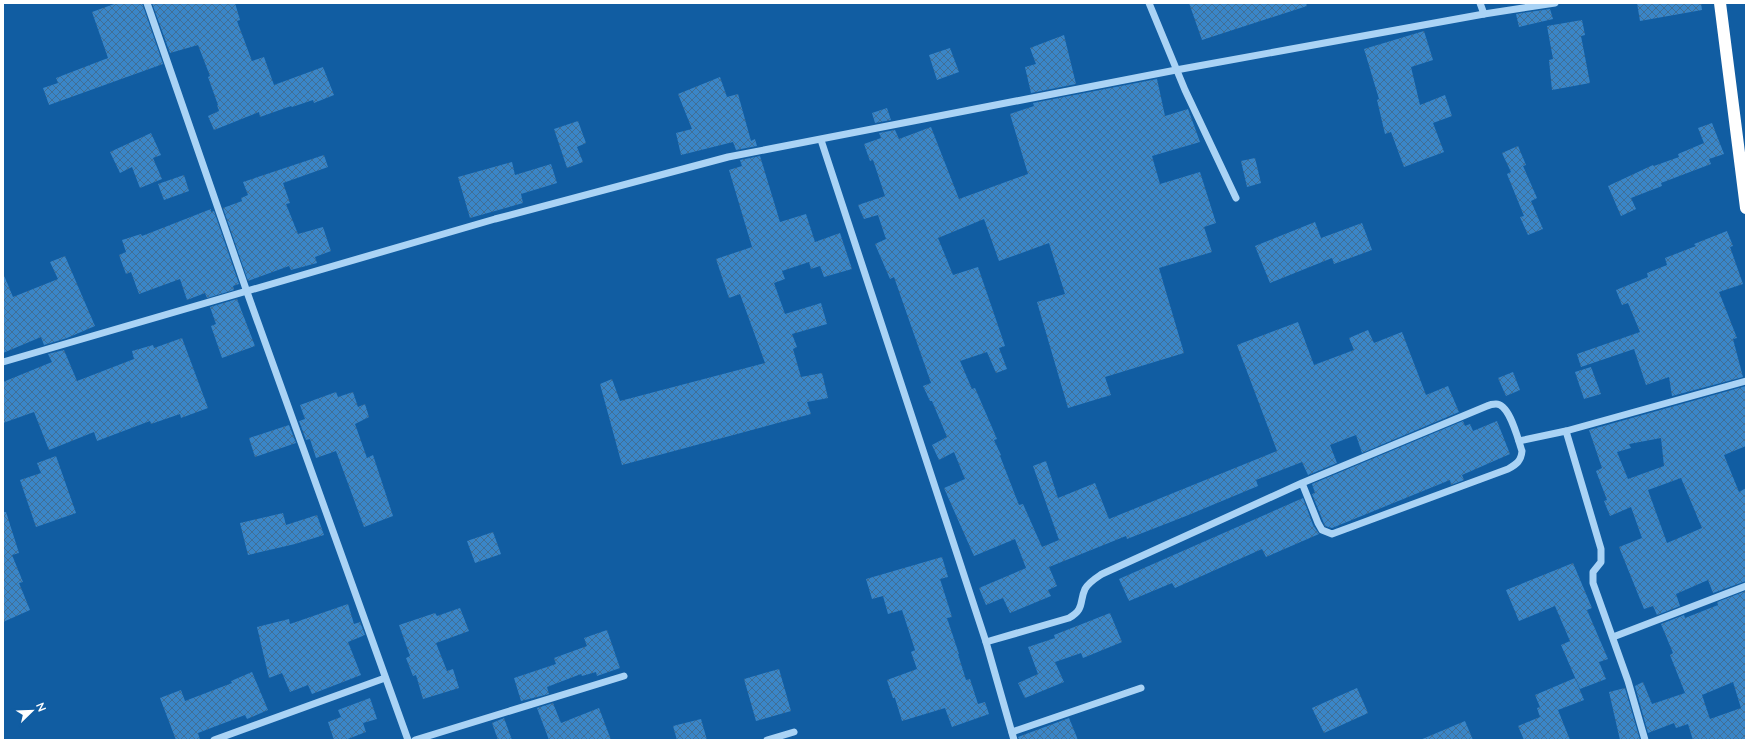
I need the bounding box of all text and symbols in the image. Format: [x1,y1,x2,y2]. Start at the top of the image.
north arrow [12,691,52,731]
text: N [34,700,49,713]

